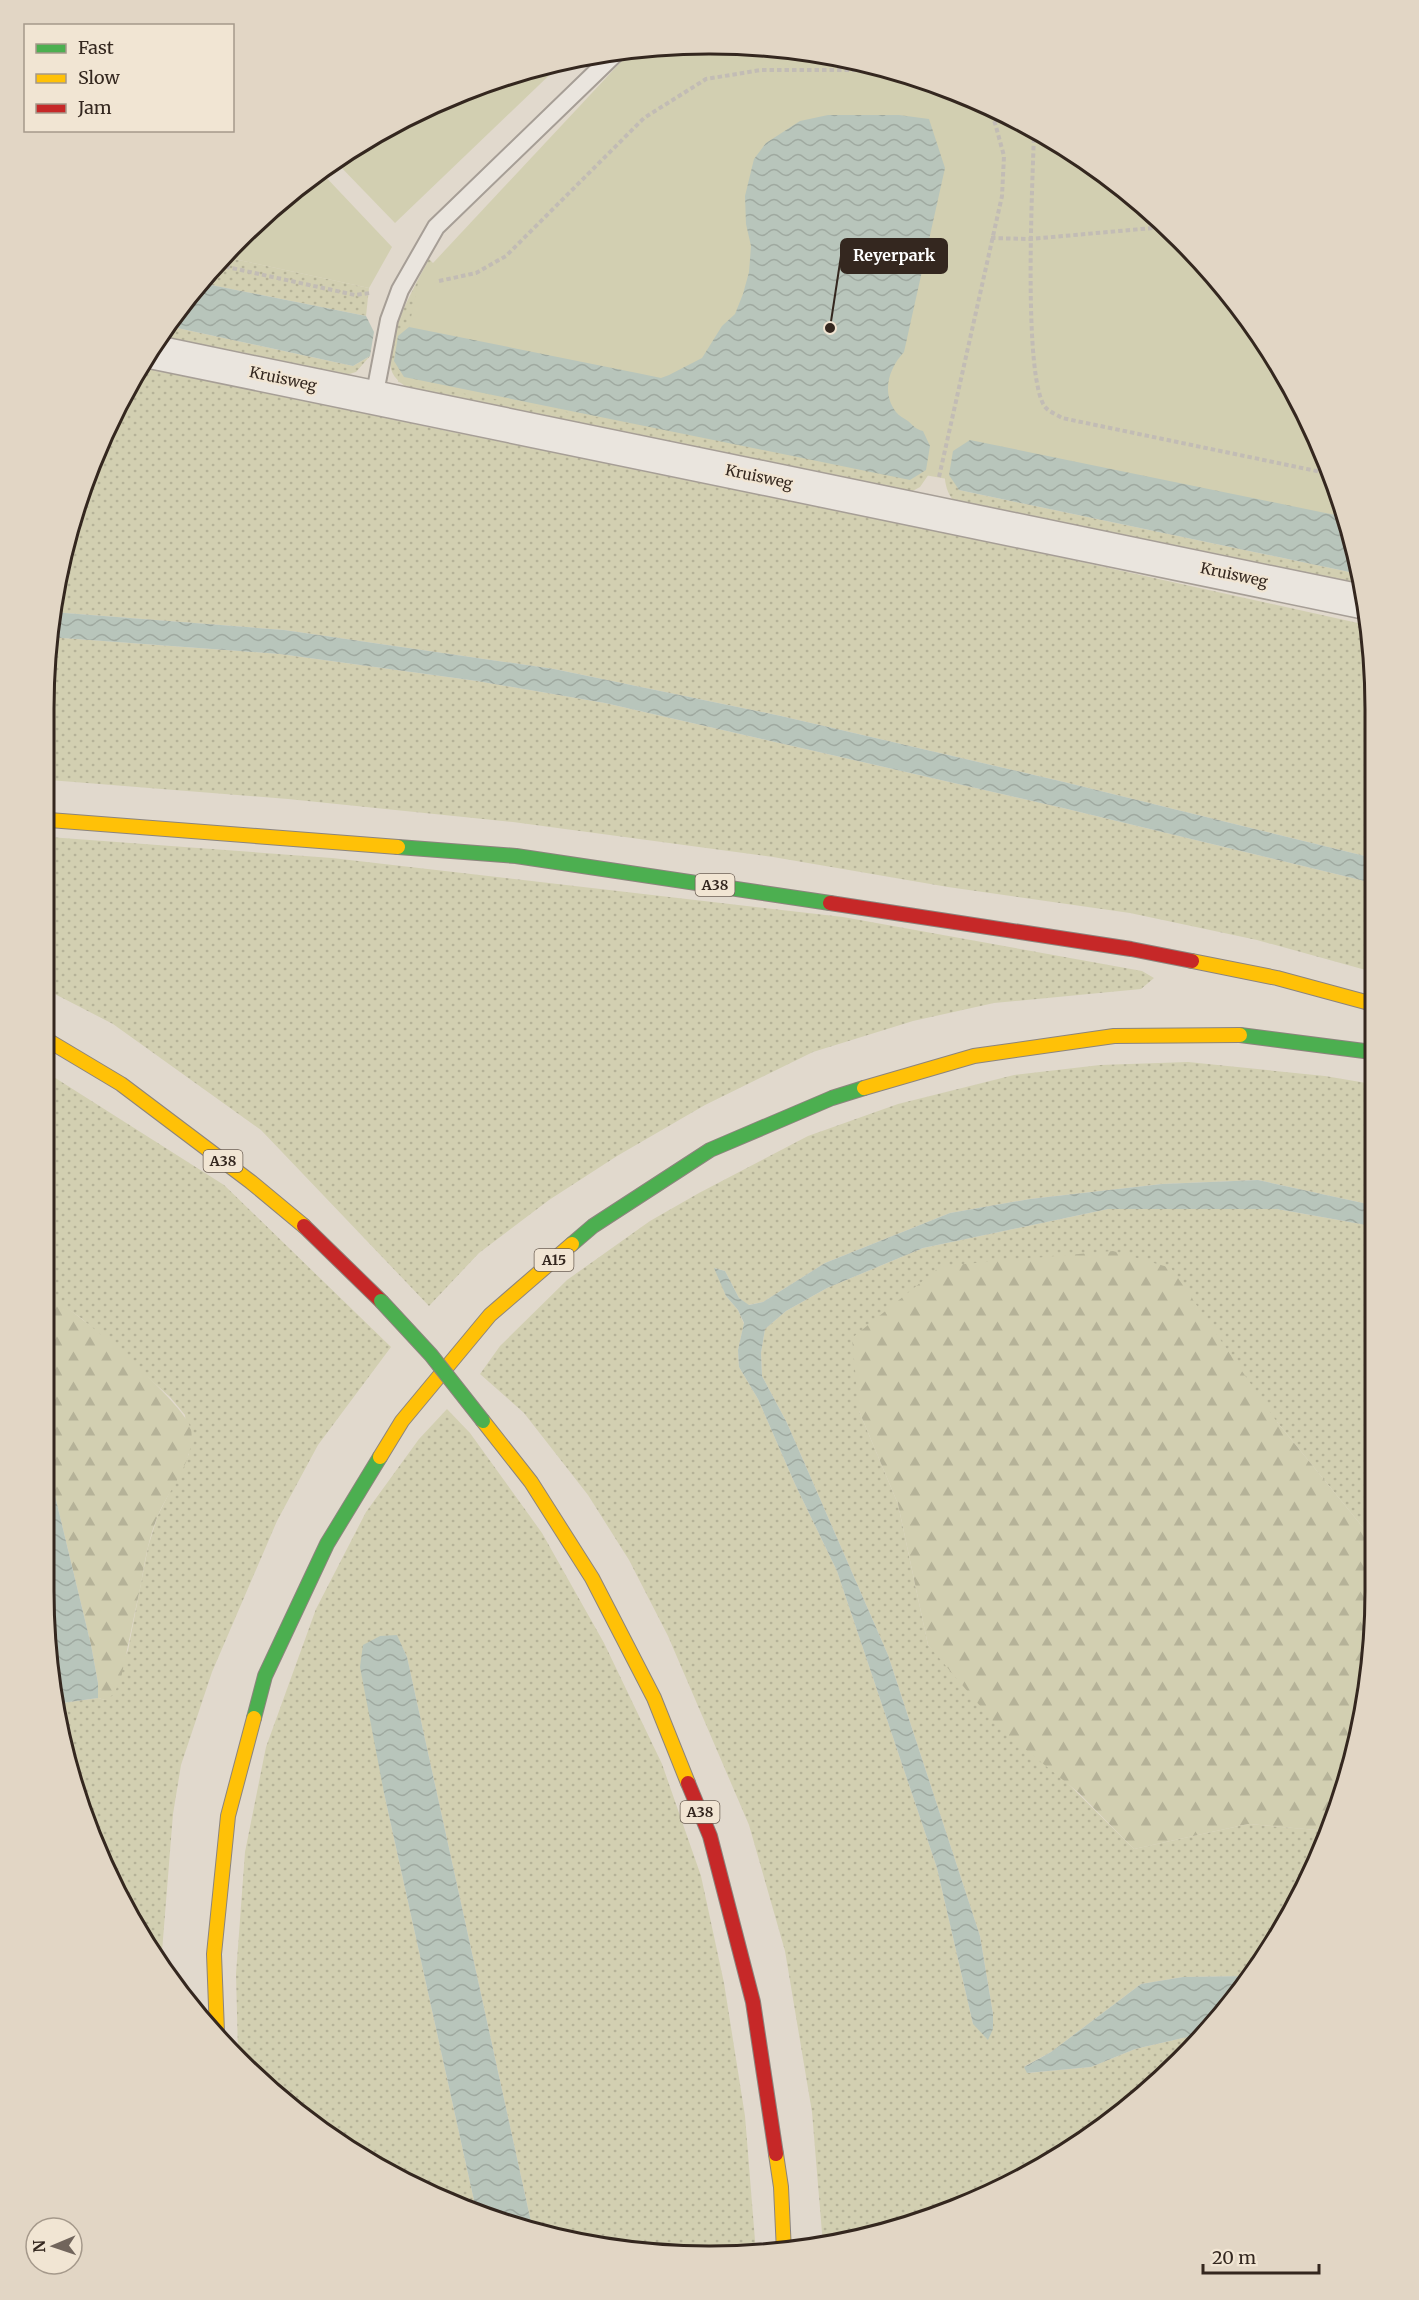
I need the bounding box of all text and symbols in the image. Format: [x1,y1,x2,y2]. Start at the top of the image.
legend [24,24,234,132]
text: Fast [78,36,114,59]
text: Slow [78,66,121,89]
text: Jam [77,96,112,119]
callout: Reyerpark [841,239,947,273]
text: Reyerpark [853,245,936,265]
street label: Kruisweg [248,362,319,395]
street label: Kruisweg [724,460,795,493]
street label: Kruisweg [1199,558,1270,591]
road number: A38 [696,874,734,896]
road number: A38 [204,1150,242,1172]
road number: A15 [534,1249,574,1271]
road number: A38 [680,1801,720,1823]
north arrow [24,2216,84,2276]
scale bar [1203,2237,1318,2275]
text: N [29,2239,49,2253]
text: 20 m [1212,2246,1256,2269]

